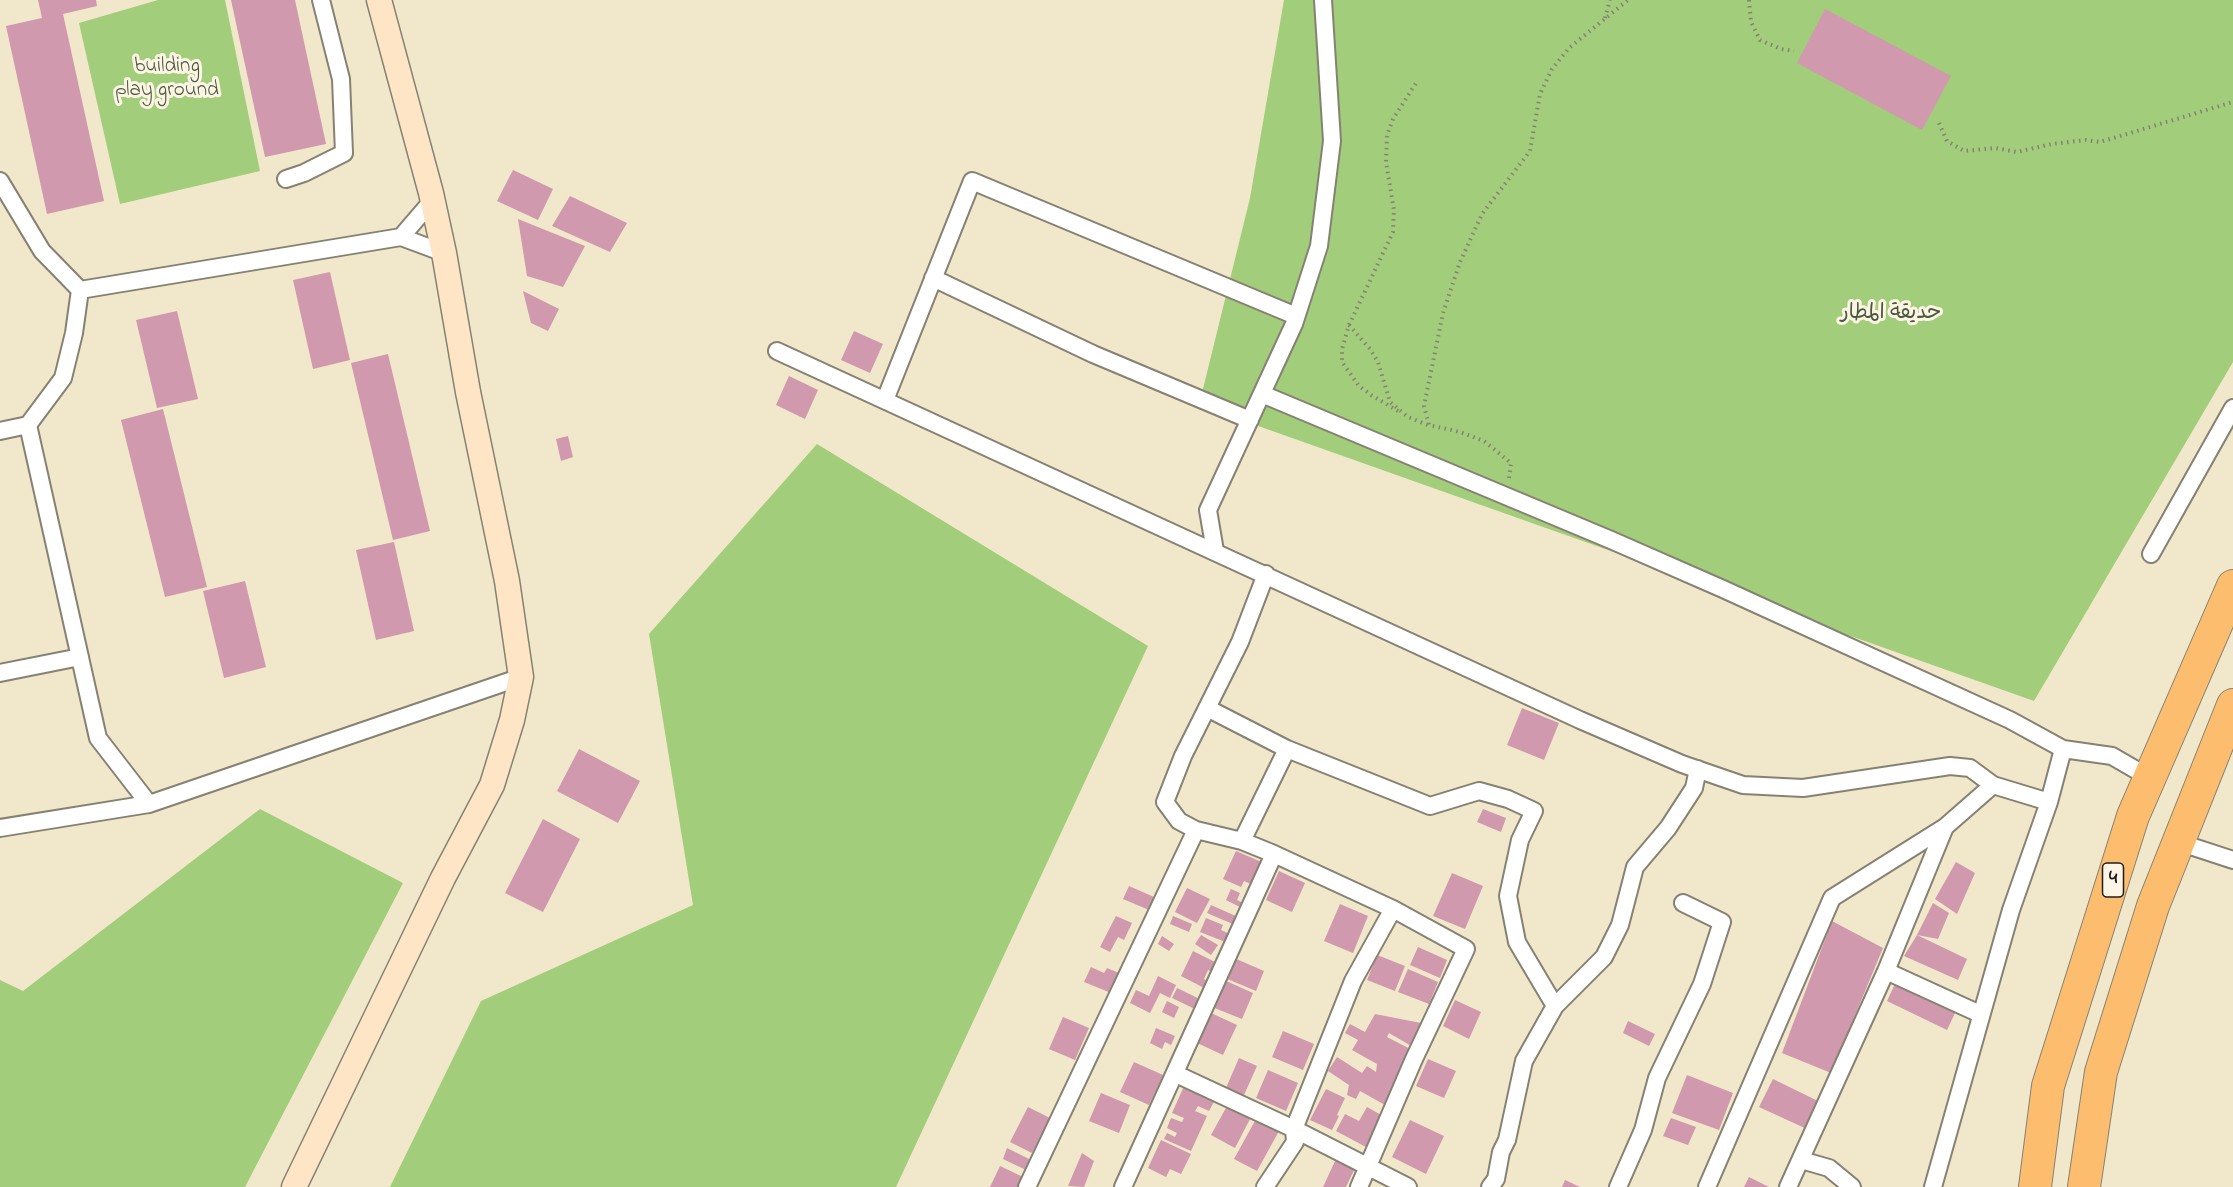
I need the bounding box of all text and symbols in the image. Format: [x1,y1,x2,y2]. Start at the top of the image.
park label: building play ground [115,55,219,105]
park label: حديقة المطار [1841,302,1941,328]
road number: 4 [2102,863,2124,897]

